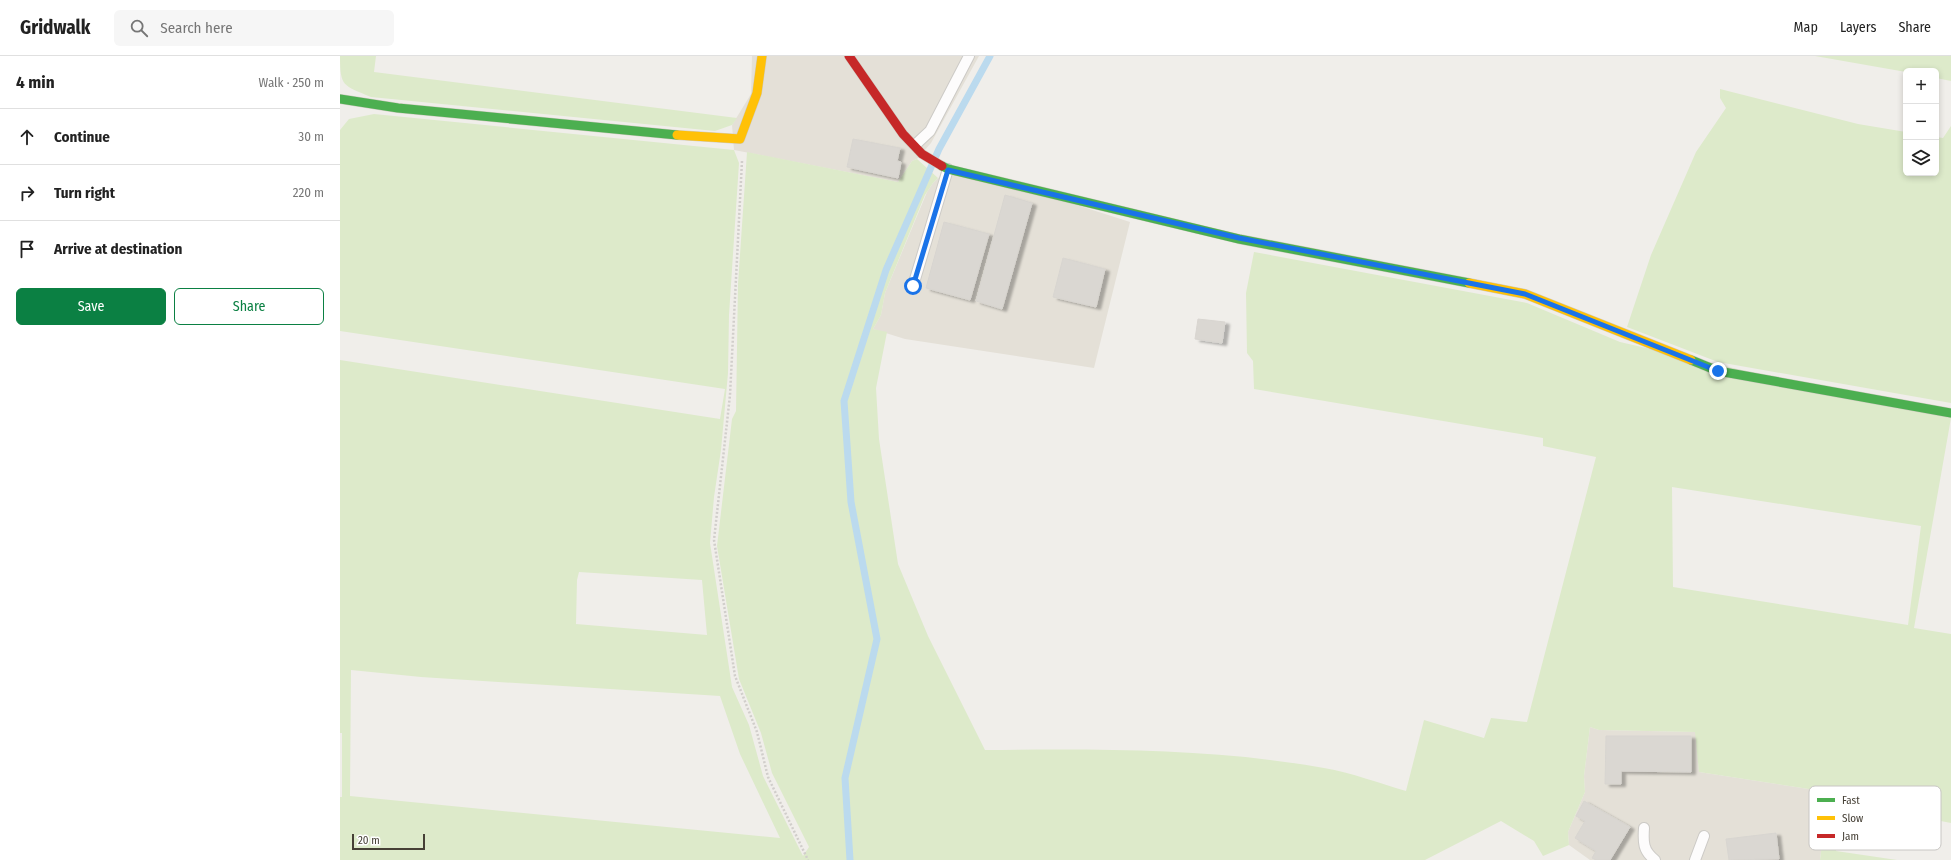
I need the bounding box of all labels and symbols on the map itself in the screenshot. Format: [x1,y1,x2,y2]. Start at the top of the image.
route start [904,277,922,295]
route end [1709,362,1727,380]
legend [1809,786,1941,850]
text: Fast [1842,794,1860,807]
text: Slow [1842,812,1863,825]
text: Jam [1842,830,1859,843]
scale bar [352,832,425,851]

